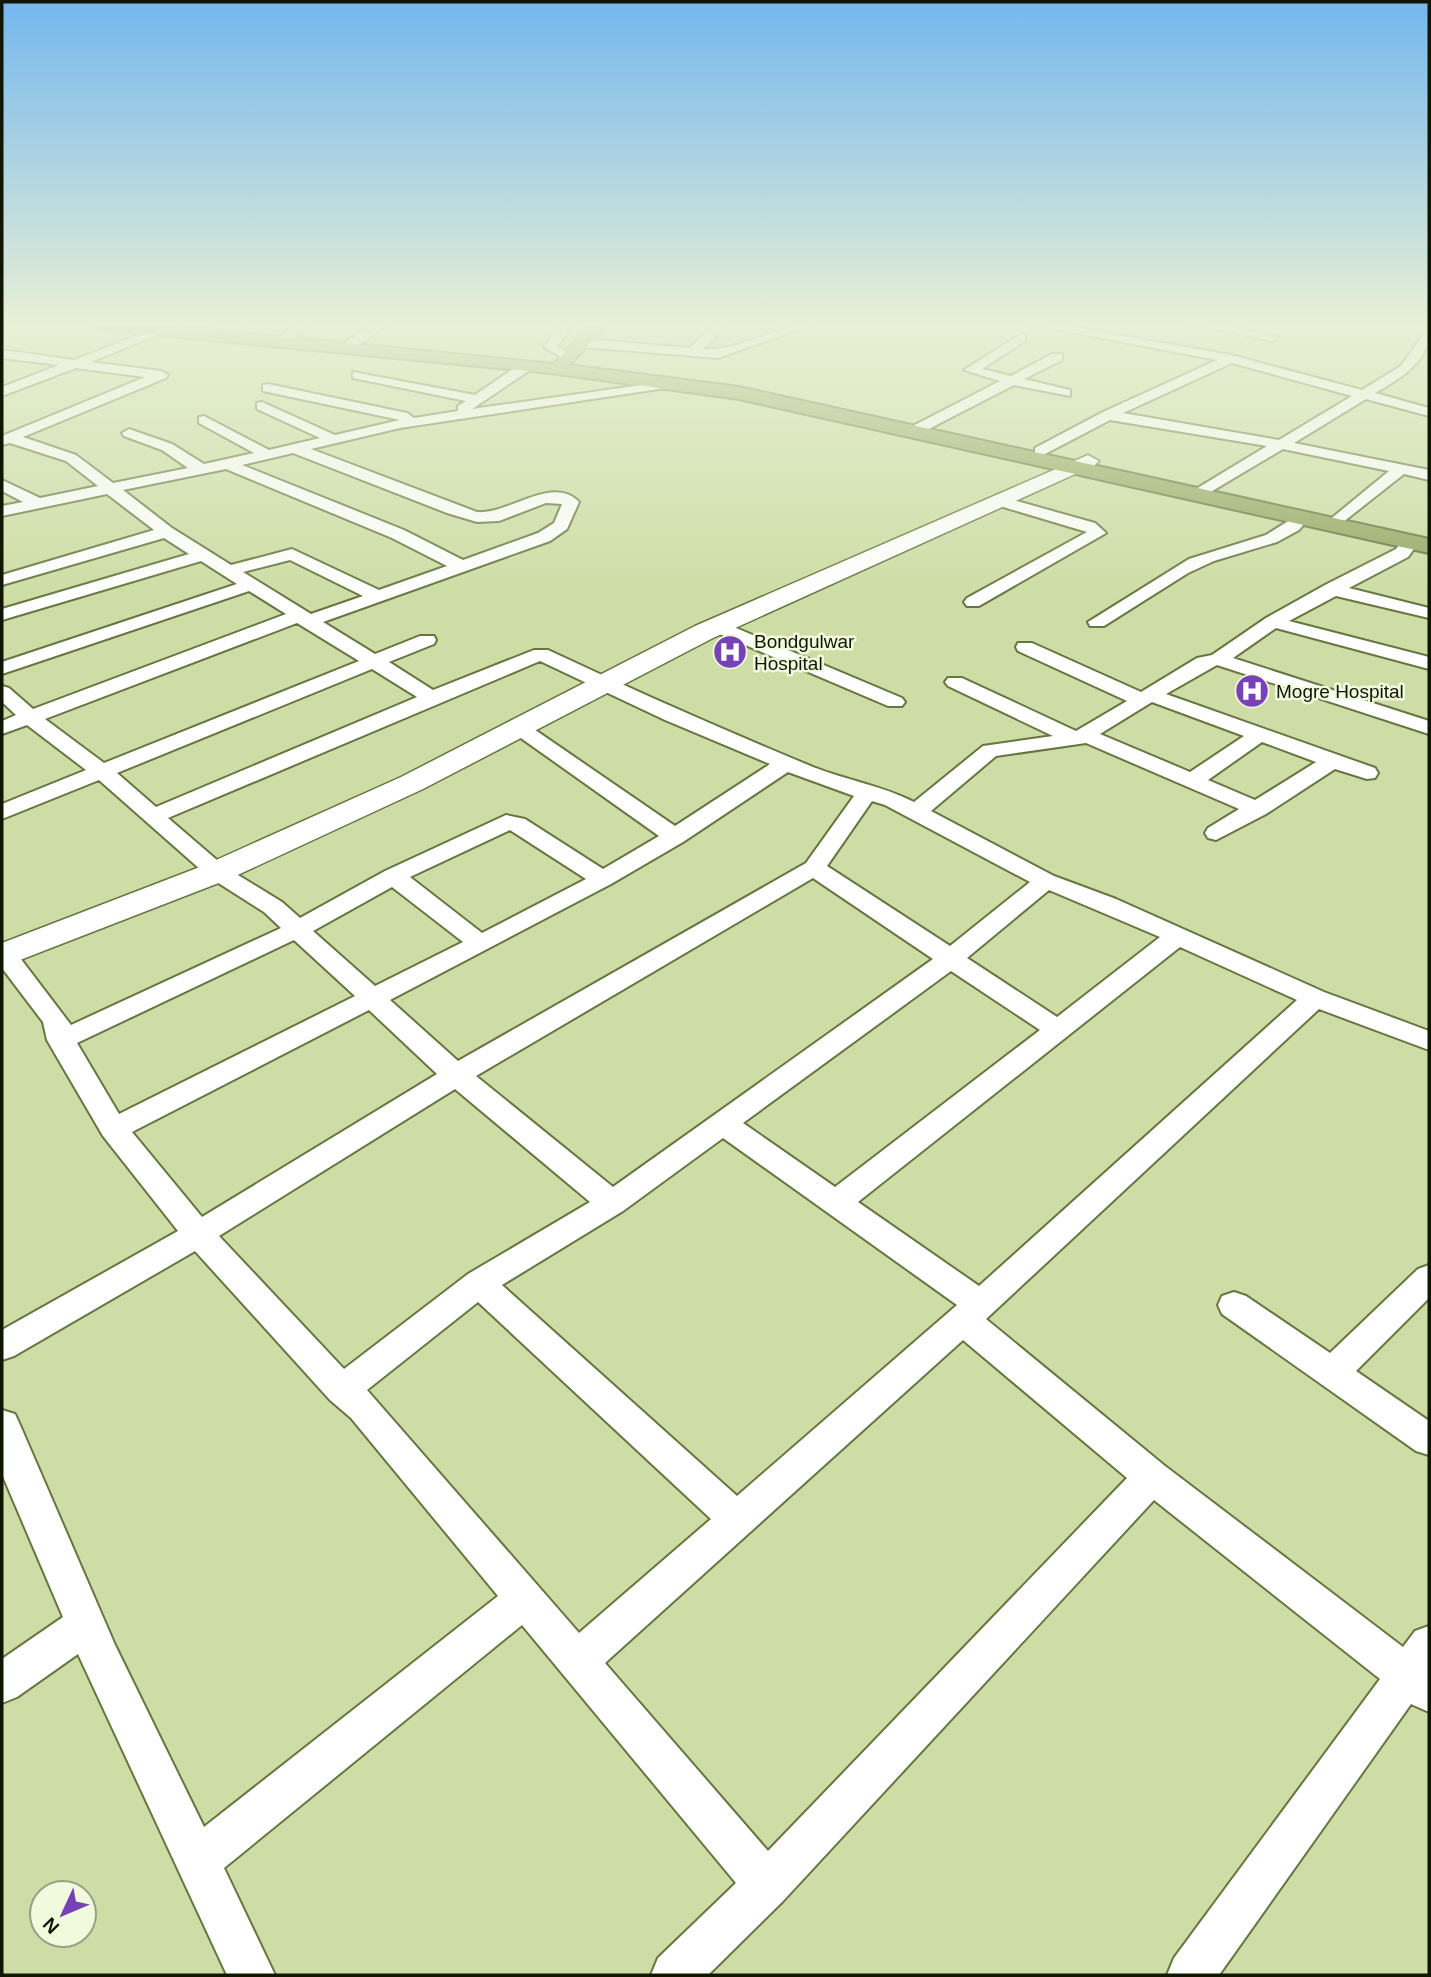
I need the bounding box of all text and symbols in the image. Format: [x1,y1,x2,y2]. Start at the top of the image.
place label: Bondgulwar Hospital [754,631,855,674]
hospital icon: Bondgulwar Hospital [711,633,749,671]
hospital icon: Mogre Hospital [1233,672,1271,710]
place label: Mogre Hospital [1276,681,1404,702]
north arrow [28,1879,98,1949]
text: N [39,1913,63,1938]

